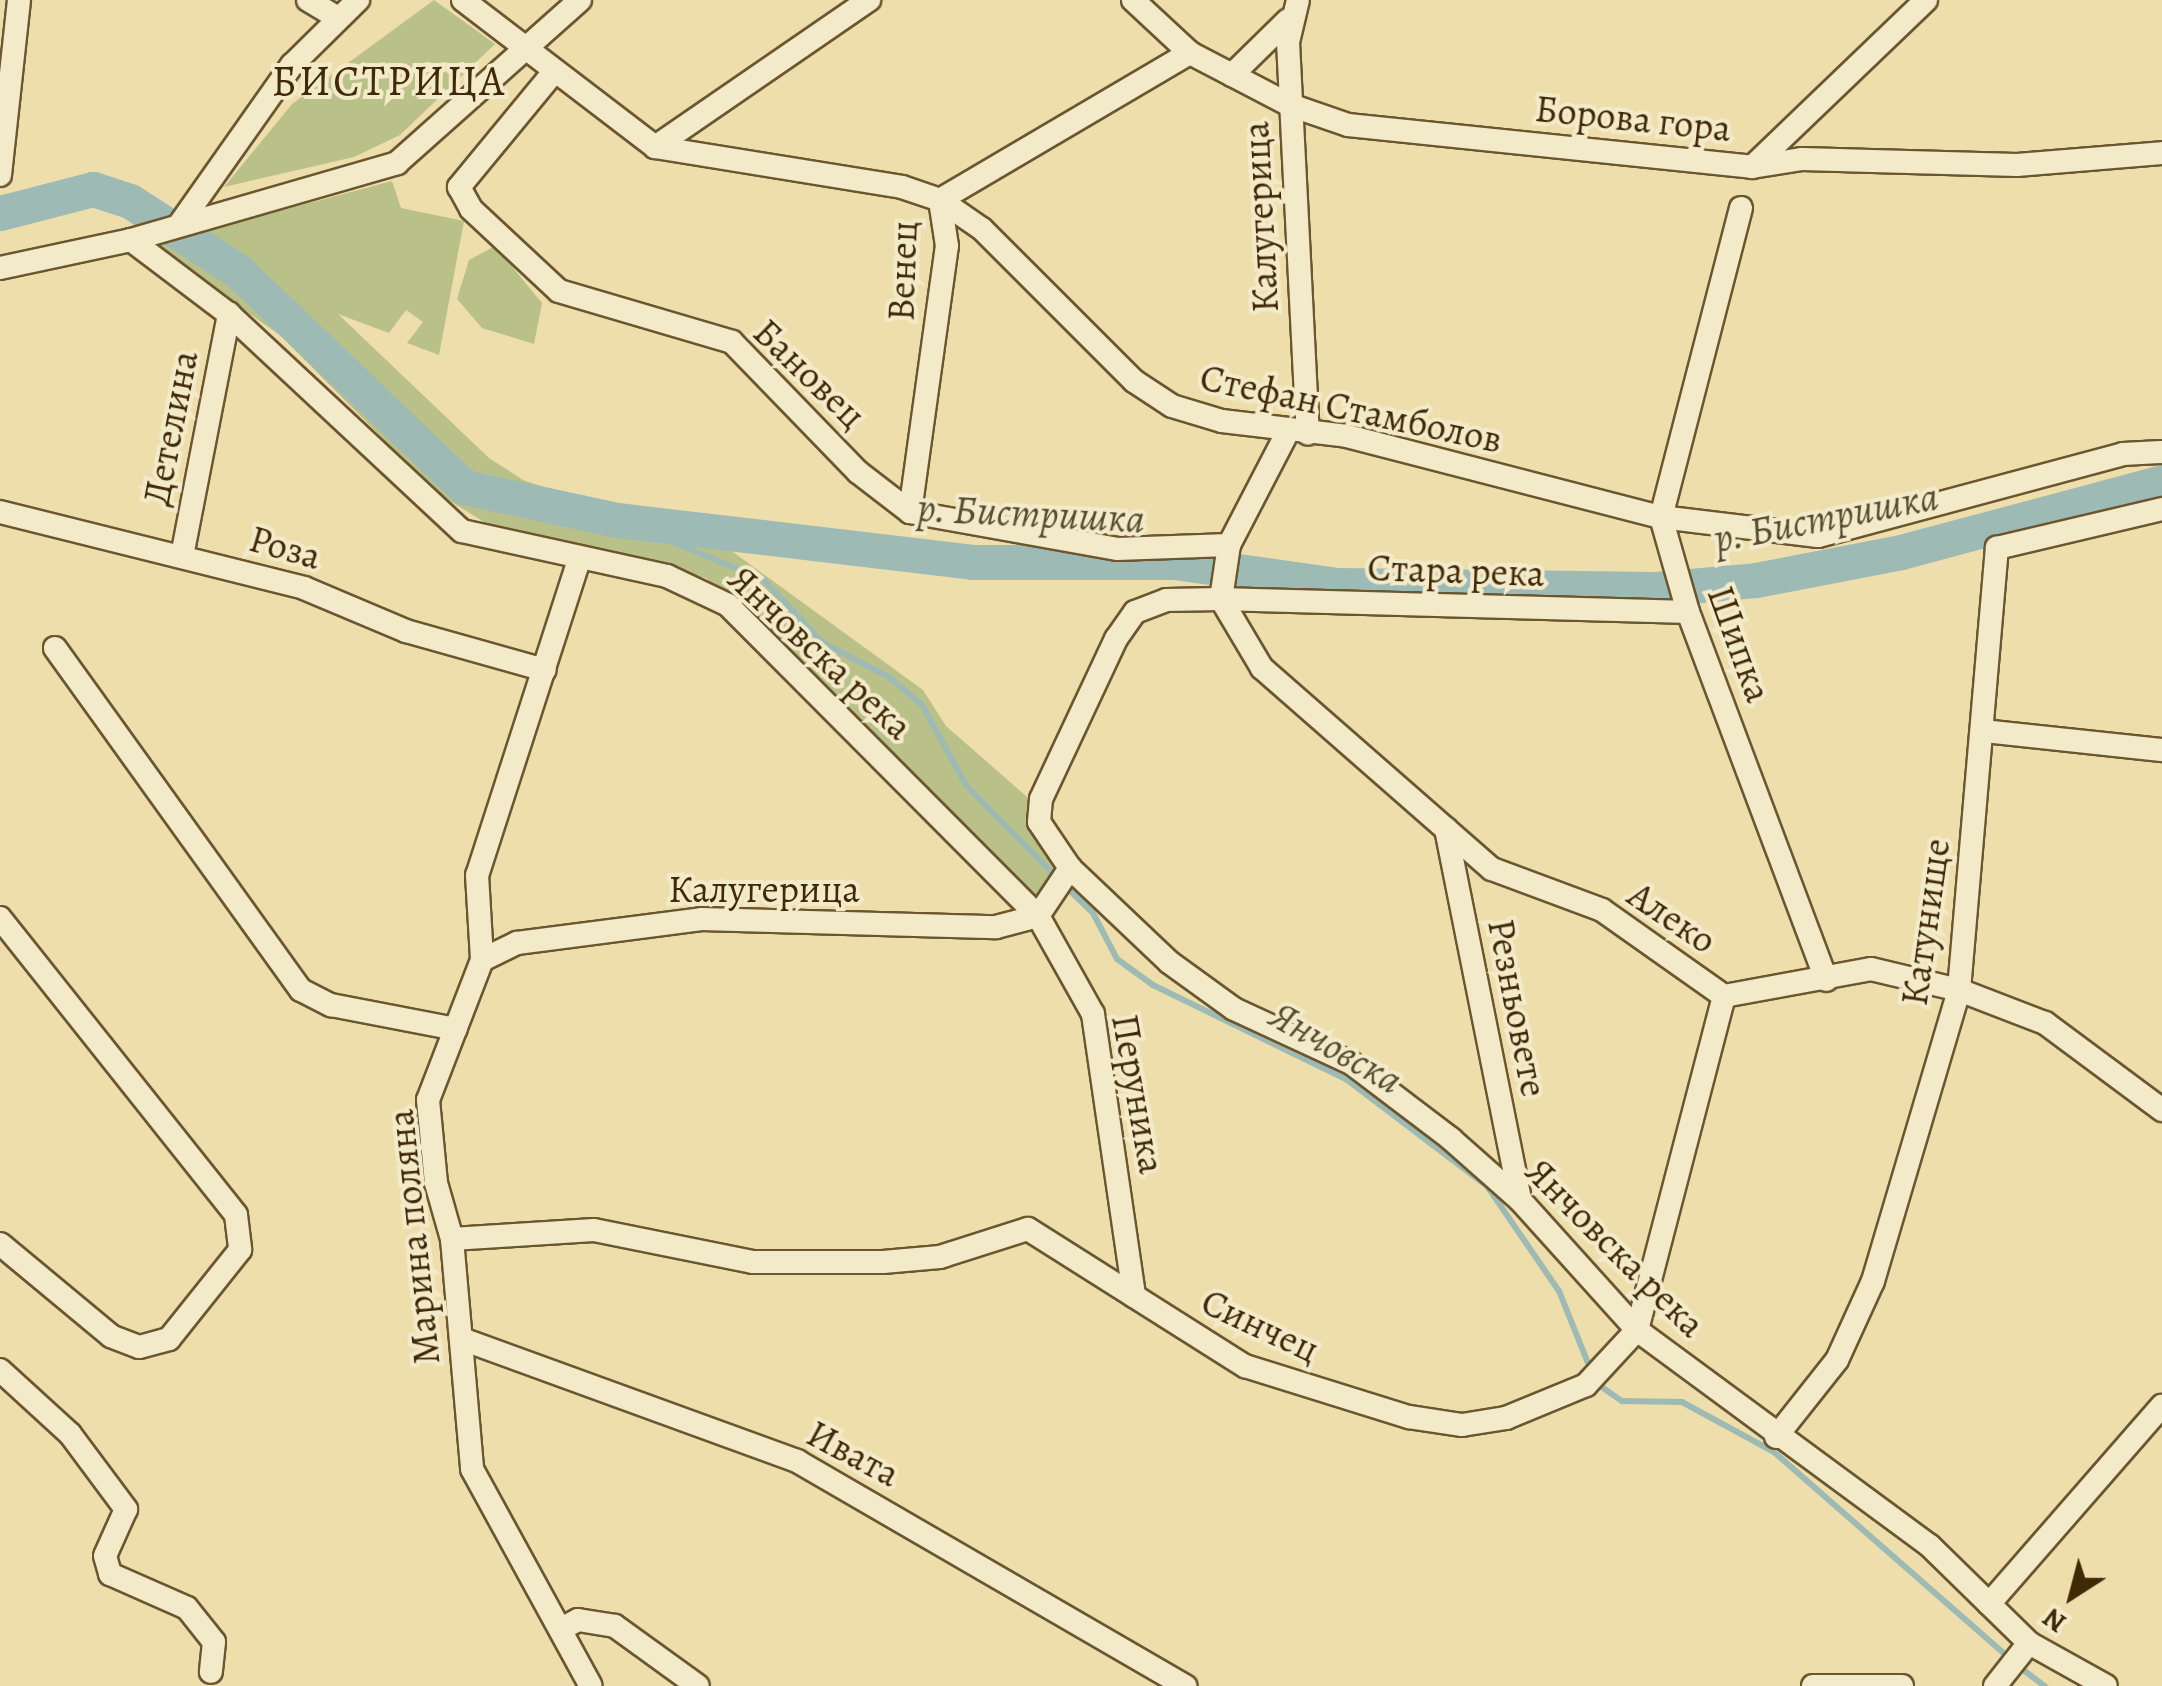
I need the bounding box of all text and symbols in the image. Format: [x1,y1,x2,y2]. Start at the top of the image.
district label: БИСТРИЦА [271,56,507,106]
street label: Борова гора [1533,86,1733,152]
street label: Калугерица [1233,120,1289,314]
street label: Венец [878,220,928,322]
street label: Бановец [744,310,874,438]
street label: Детелина [134,347,208,509]
street label: Стефан Стамболов [1196,355,1506,463]
water label: р. Бистришка [1710,473,1942,563]
water label: р. Бистришка [916,484,1146,544]
street label: Роза [244,516,326,580]
street label: Стара река [1367,545,1545,597]
street label: Янчовска река [719,556,921,750]
street label: Шипка [1697,580,1781,708]
street label: Катунище [1892,835,1960,1009]
street label: Калугерица [668,867,860,913]
street label: Алеко [1619,872,1725,964]
street label: Резньовете [1477,915,1557,1101]
water label: Янчовска [1262,991,1410,1105]
street label: Перуника [1102,1011,1174,1177]
street label: Марина поляна [378,1107,450,1367]
street label: Янчовска река [1516,1149,1714,1347]
street label: Синчец [1194,1279,1326,1373]
street label: Ивата [799,1411,907,1497]
north arrow [2022,1546,2122,1646]
text: N [2035,1599,2074,1642]

